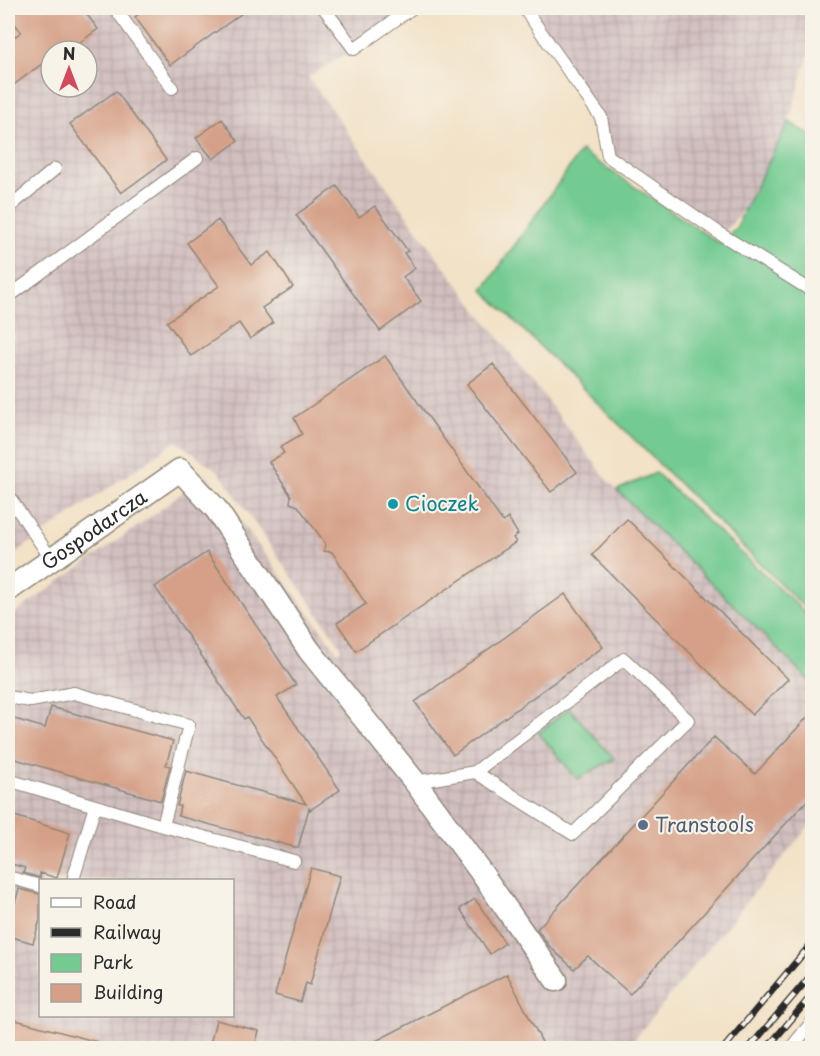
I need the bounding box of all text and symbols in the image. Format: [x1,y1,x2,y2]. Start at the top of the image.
north arrow [39,39,99,99]
text: N [63,41,75,65]
street label: Gospodarcza [34,481,153,577]
place label: Cioczek [405,488,479,518]
marker: Cioczek [386,497,400,511]
place label: Transtools [655,809,754,839]
marker: Transtools [636,818,650,832]
legend [39,879,234,1017]
text: Road [93,888,137,915]
text: Railway [93,918,161,945]
text: Park [93,948,133,975]
text: Building [93,978,163,1005]

